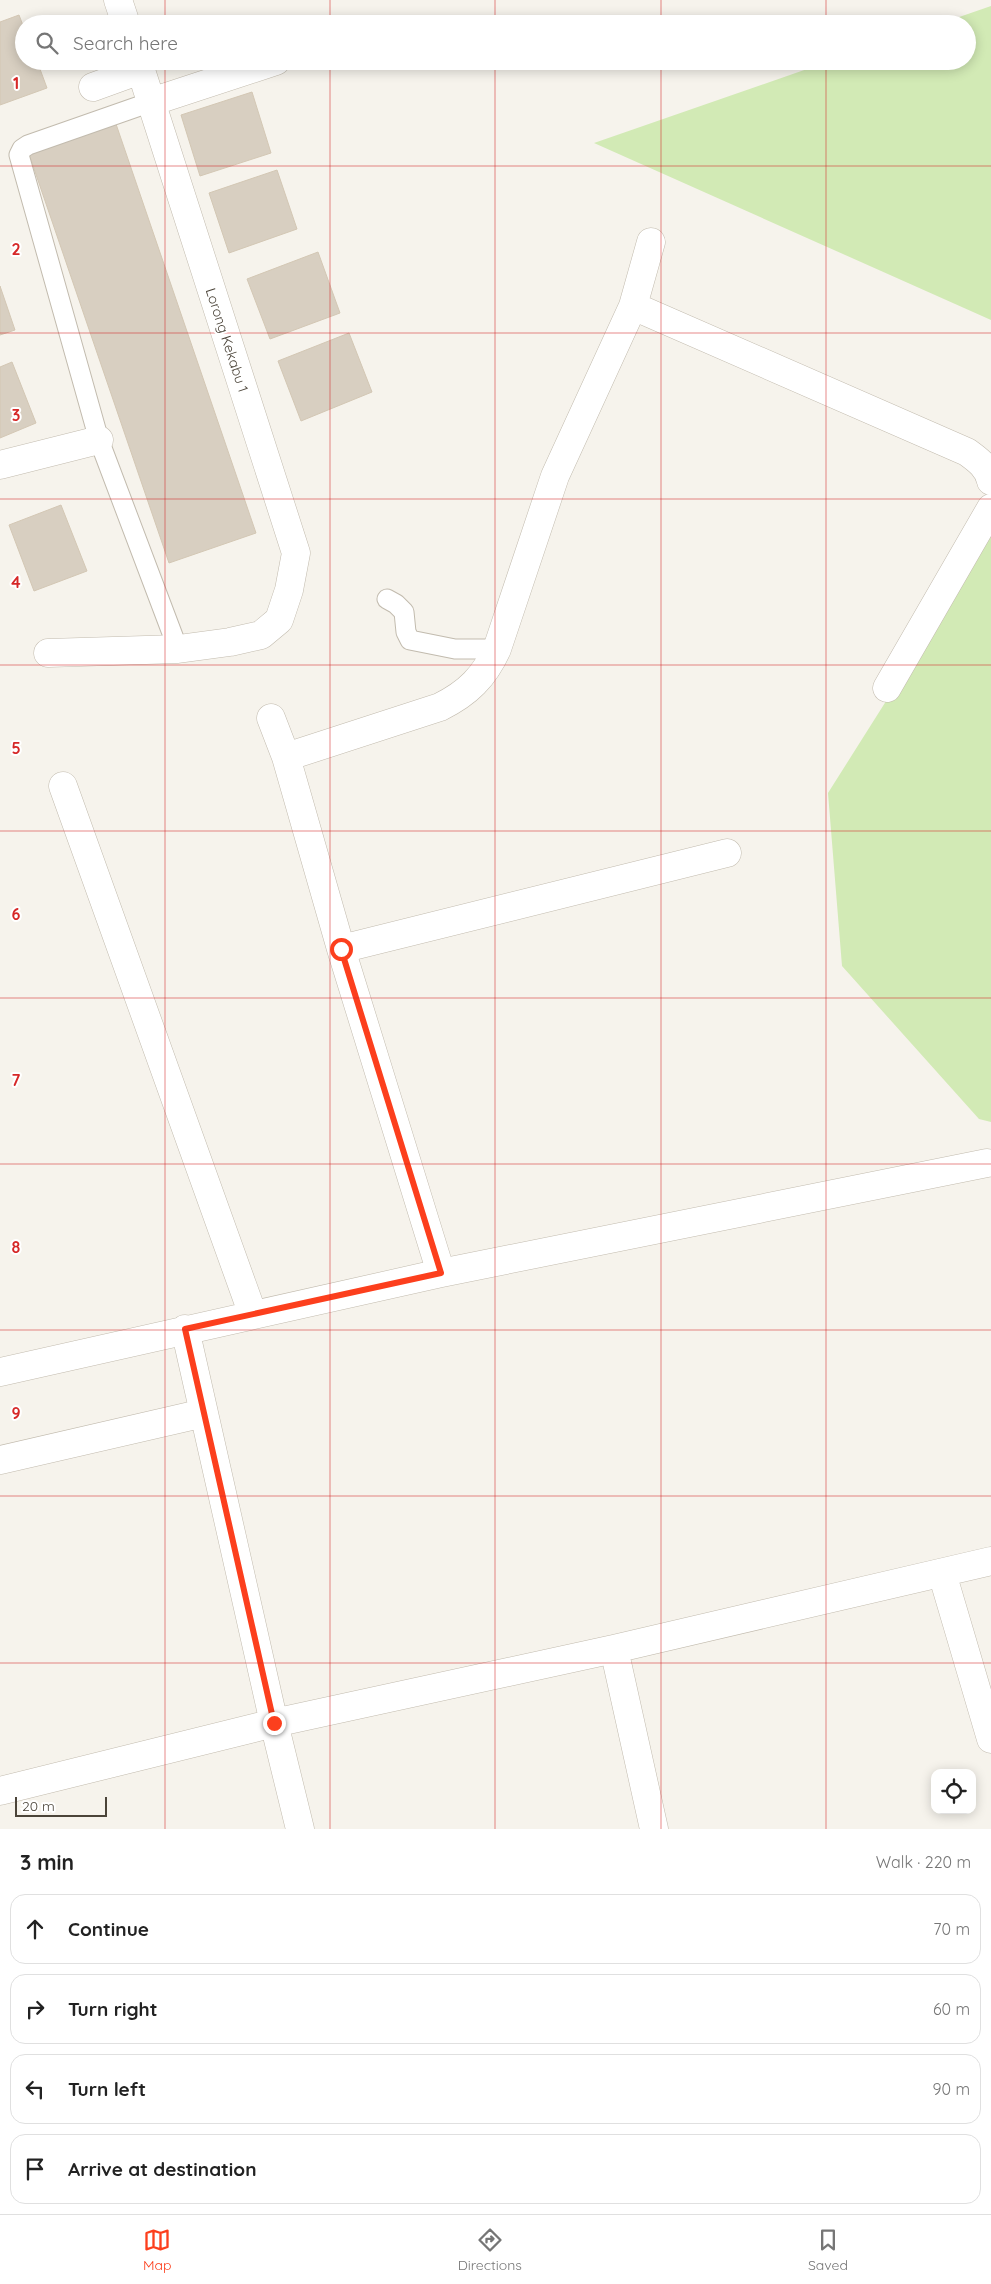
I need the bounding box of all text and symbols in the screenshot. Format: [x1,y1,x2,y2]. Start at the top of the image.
search box [15,15,976,70]
icon: search [33,29,61,57]
text: Search here [73,31,178,55]
text: 1 [13,73,19,93]
text: 2 [11,239,21,259]
street label: Lorong Kekabu 1 [202,286,252,394]
text: 3 [12,405,20,425]
text: 4 [11,572,21,592]
text: 5 [11,738,21,758]
text: 6 [12,904,21,924]
route start [330,938,353,961]
text: 7 [12,1070,21,1090]
text: 8 [12,1237,21,1257]
text: 9 [11,1403,21,1423]
route end [263,1712,286,1735]
map controls [931,1769,976,1814]
button: locate [931,1769,976,1814]
scale bar [15,1794,108,1817]
text: 20 m [22,1797,55,1815]
text: 3 min [20,1849,74,1875]
text: Walk · 220 m [876,1852,971,1872]
icon: ahead [21,1915,49,1943]
text: Continue [68,1917,149,1941]
text: 70 m [933,1919,970,1939]
icon: right [21,1995,49,2023]
text: Turn right [68,1997,157,2021]
text: 60 m [933,1999,970,2019]
icon: left [21,2075,49,2103]
text: Turn left [68,2077,146,2101]
text: 90 m [933,2079,970,2099]
icon: arrive [21,2155,49,2183]
text: Arrive at destination [68,2157,257,2181]
tab: Map [143,2226,172,2274]
tab: Directions [458,2226,522,2274]
tab: Saved [808,2226,848,2274]

